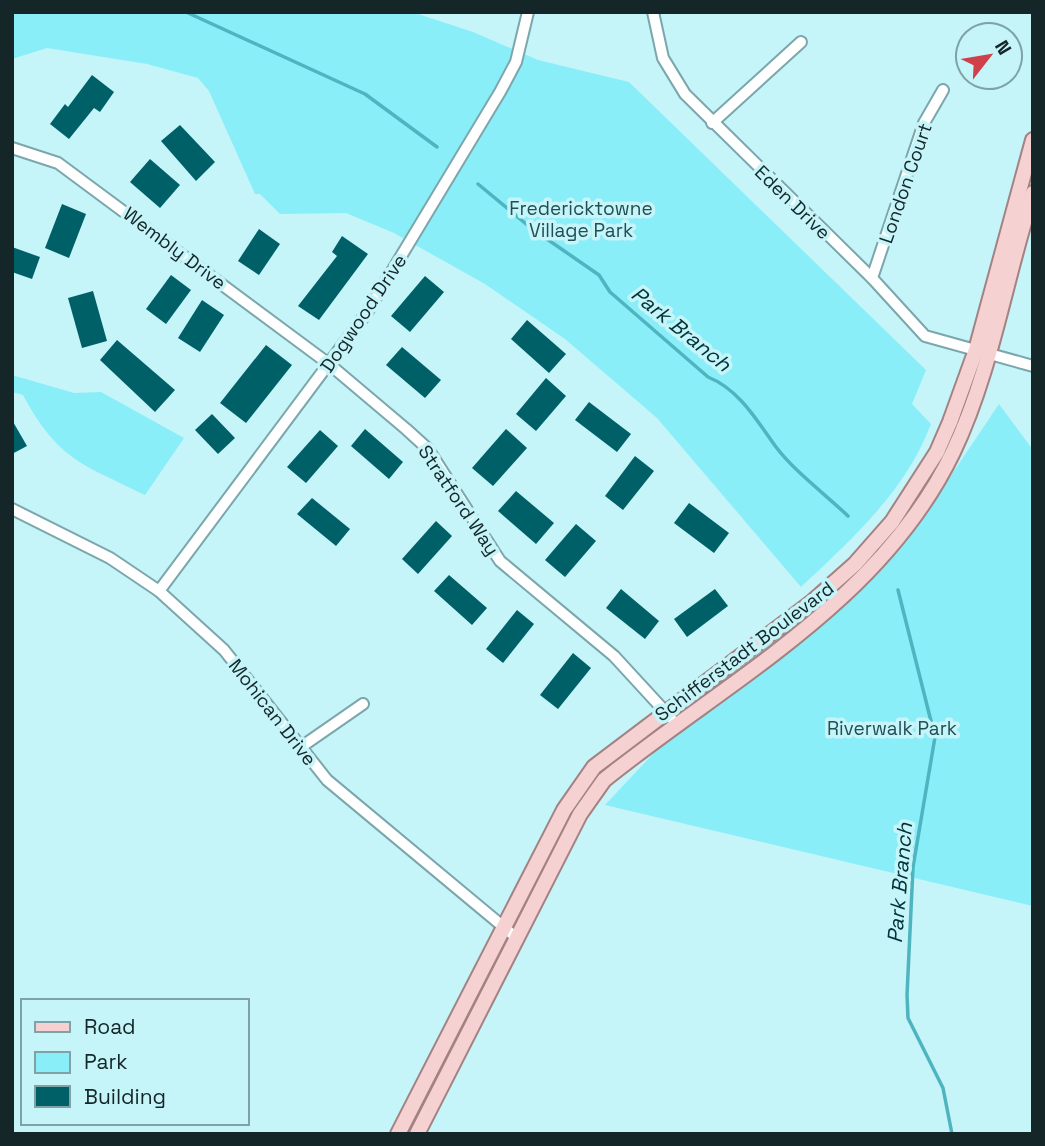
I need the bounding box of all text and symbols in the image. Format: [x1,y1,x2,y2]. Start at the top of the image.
north arrow [954,21,1024,91]
text: N [989,36,1017,59]
street label: London Court [873,120,938,247]
street label: Eden Drive [749,160,836,245]
park label: Fredericktowne Village Park [509,196,653,243]
street label: Wembly Drive [118,201,231,295]
street label: Dogwood Drive [315,249,412,377]
water label: Park Branch [626,280,738,378]
street label: Stratford Way [412,440,505,560]
street label: Schifferstadt Boulevard [650,576,839,727]
street label: Mohican Drive [223,654,322,771]
park label: Riverwalk Park [827,716,957,741]
water label: Park Branch [881,820,918,944]
legend [21,999,248,1125]
text: Road [84,1013,136,1040]
text: Park [84,1048,128,1075]
text: Building [84,1083,166,1110]

